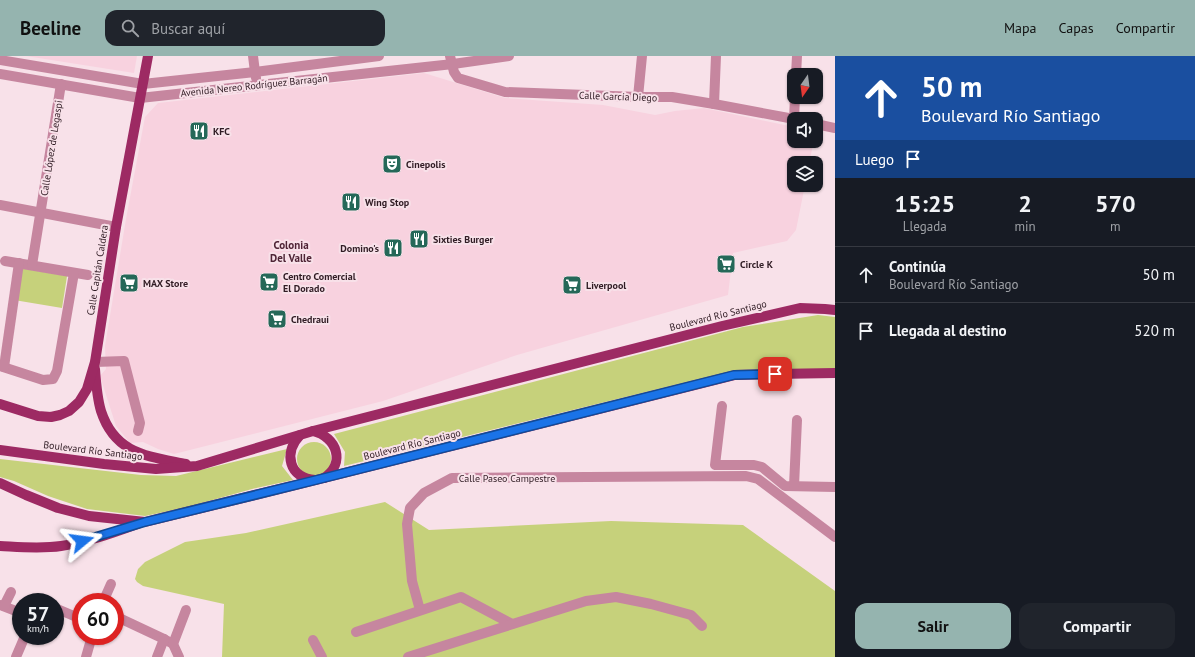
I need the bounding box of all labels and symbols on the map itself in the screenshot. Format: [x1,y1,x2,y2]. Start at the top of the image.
north arrow [787,68,823,104]
street label: Avenida Nereo Rodríguez Barragán [180,71,328,100]
street label: Calle García Diego [579,89,657,104]
street label: Calle López de Legaspi [38,99,65,197]
restaurant icon: KFC [188,120,210,142]
place label: KFC [213,125,230,138]
theatre icon: Cinepolis [381,153,403,175]
place label: Cinepolis [406,158,445,171]
restaurant icon: Wing Stop [340,191,362,213]
place label: Wing Stop [365,196,410,209]
street label: Calle Capitán Caldera [84,224,111,316]
restaurant icon: Sixties Burger [408,228,430,250]
place label: Sixties Burger [433,233,493,246]
restaurant icon: Domino's [382,237,404,259]
district label: Colonia Del Valle [270,238,312,265]
place label: Domino's [340,242,379,255]
supermarket icon: Circle K [715,253,737,275]
place label: Circle K [740,258,774,271]
place label: Centro Comercial El Dorado [283,270,356,295]
supermarket icon: Centro Comercial El Dorado [258,271,280,293]
supermarket icon: MAX Store [118,272,140,294]
supermarket icon: Liverpool [561,274,583,296]
place label: MAX Store [143,277,188,290]
place label: Liverpool [586,279,626,292]
street label: Boulevard Río Santiago [668,297,768,334]
supermarket icon: Chedraui [266,308,288,330]
place label: Chedraui [291,313,329,326]
pin [758,357,792,391]
street label: Boulevard Río Santiago [362,426,462,463]
street label: Boulevard Río Santiago [43,438,143,463]
street label: Calle Paseo Campestre [459,472,555,485]
position arrow [61,520,103,562]
speed limit sign: 60 [72,593,124,645]

